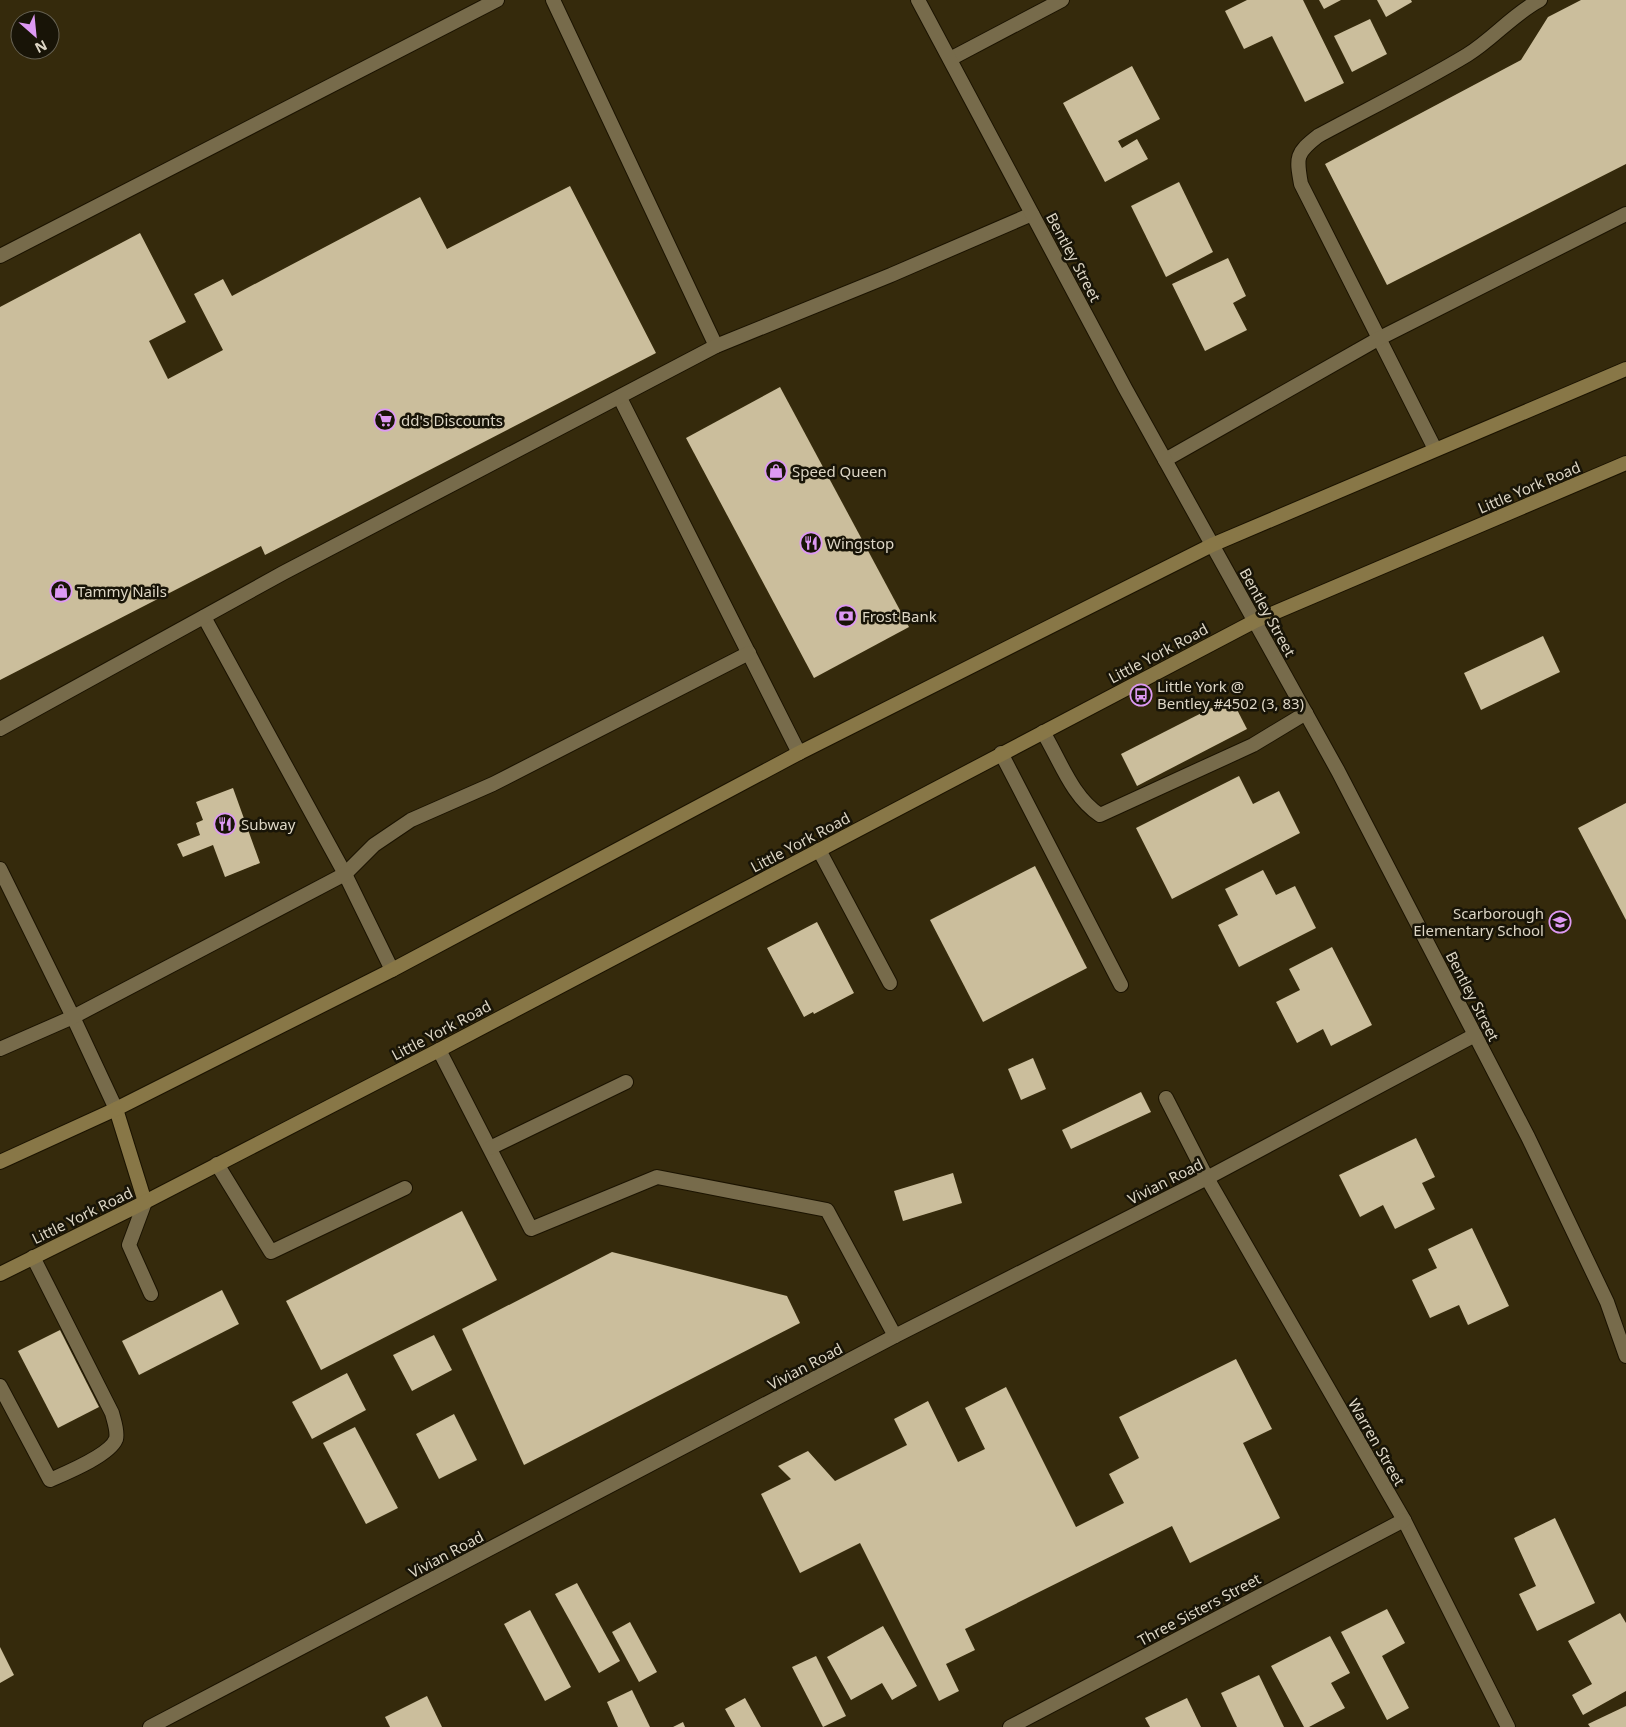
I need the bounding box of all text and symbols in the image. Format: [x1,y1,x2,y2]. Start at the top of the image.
north arrow [10,10,60,60]
text: N [32,36,51,58]
street label: Bentley Street [1042,209,1106,306]
supermarket icon: dd's Discounts [373,408,397,432]
place label: dd's Discounts [401,410,503,430]
street label: Little York Road [1475,456,1583,518]
shop icon: Speed Queen [764,459,788,483]
place label: Speed Queen [792,461,887,481]
restaurant icon: Wingstop [799,531,823,555]
place label: Wingstop [827,533,894,553]
street label: Bentley Street [1235,564,1301,660]
shop icon: Tammy Nails [49,579,73,603]
place label: Tammy Nails [77,581,167,601]
bank icon: Frost Bank [834,604,858,628]
place label: Frost Bank [862,606,937,626]
street label: Little York Road [1105,618,1211,688]
place label: Little York @ Bentley #4502 (3, 83) [1157,676,1304,713]
bus stop icon: Little York @ Bentley #4502 (3, 83) [1129,683,1153,707]
street label: Little York Road [747,807,853,877]
restaurant icon: Subway [213,812,237,836]
place label: Subway [241,814,296,834]
place label: Scarborough Elementary School [1413,903,1544,940]
school or university icon: Scarborough Elementary School [1548,910,1572,934]
street label: Bentley Street [1442,948,1505,1045]
street label: Little York Road [388,995,494,1065]
street label: Vivian Road [1124,1153,1206,1209]
street label: Little York Road [28,1182,136,1248]
street label: Vivian Road [764,1338,846,1394]
street label: Warren Street [1344,1395,1410,1490]
street label: Vivian Road [405,1526,487,1582]
street label: Three Sisters Street [1134,1568,1265,1650]

